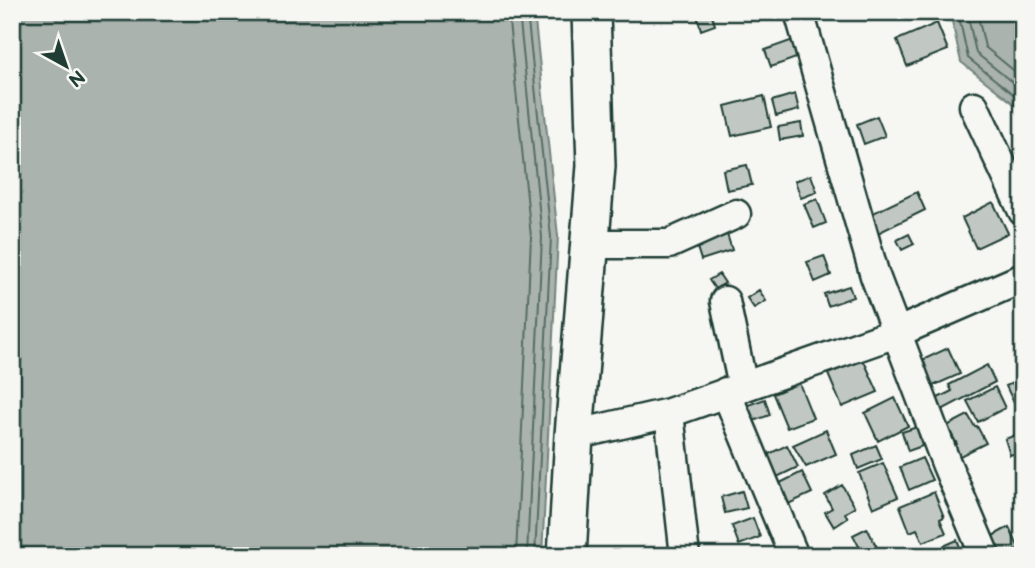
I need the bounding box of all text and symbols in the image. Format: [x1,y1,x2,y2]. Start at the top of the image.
north arrow [32,32,102,102]
text: N [63,64,89,91]

